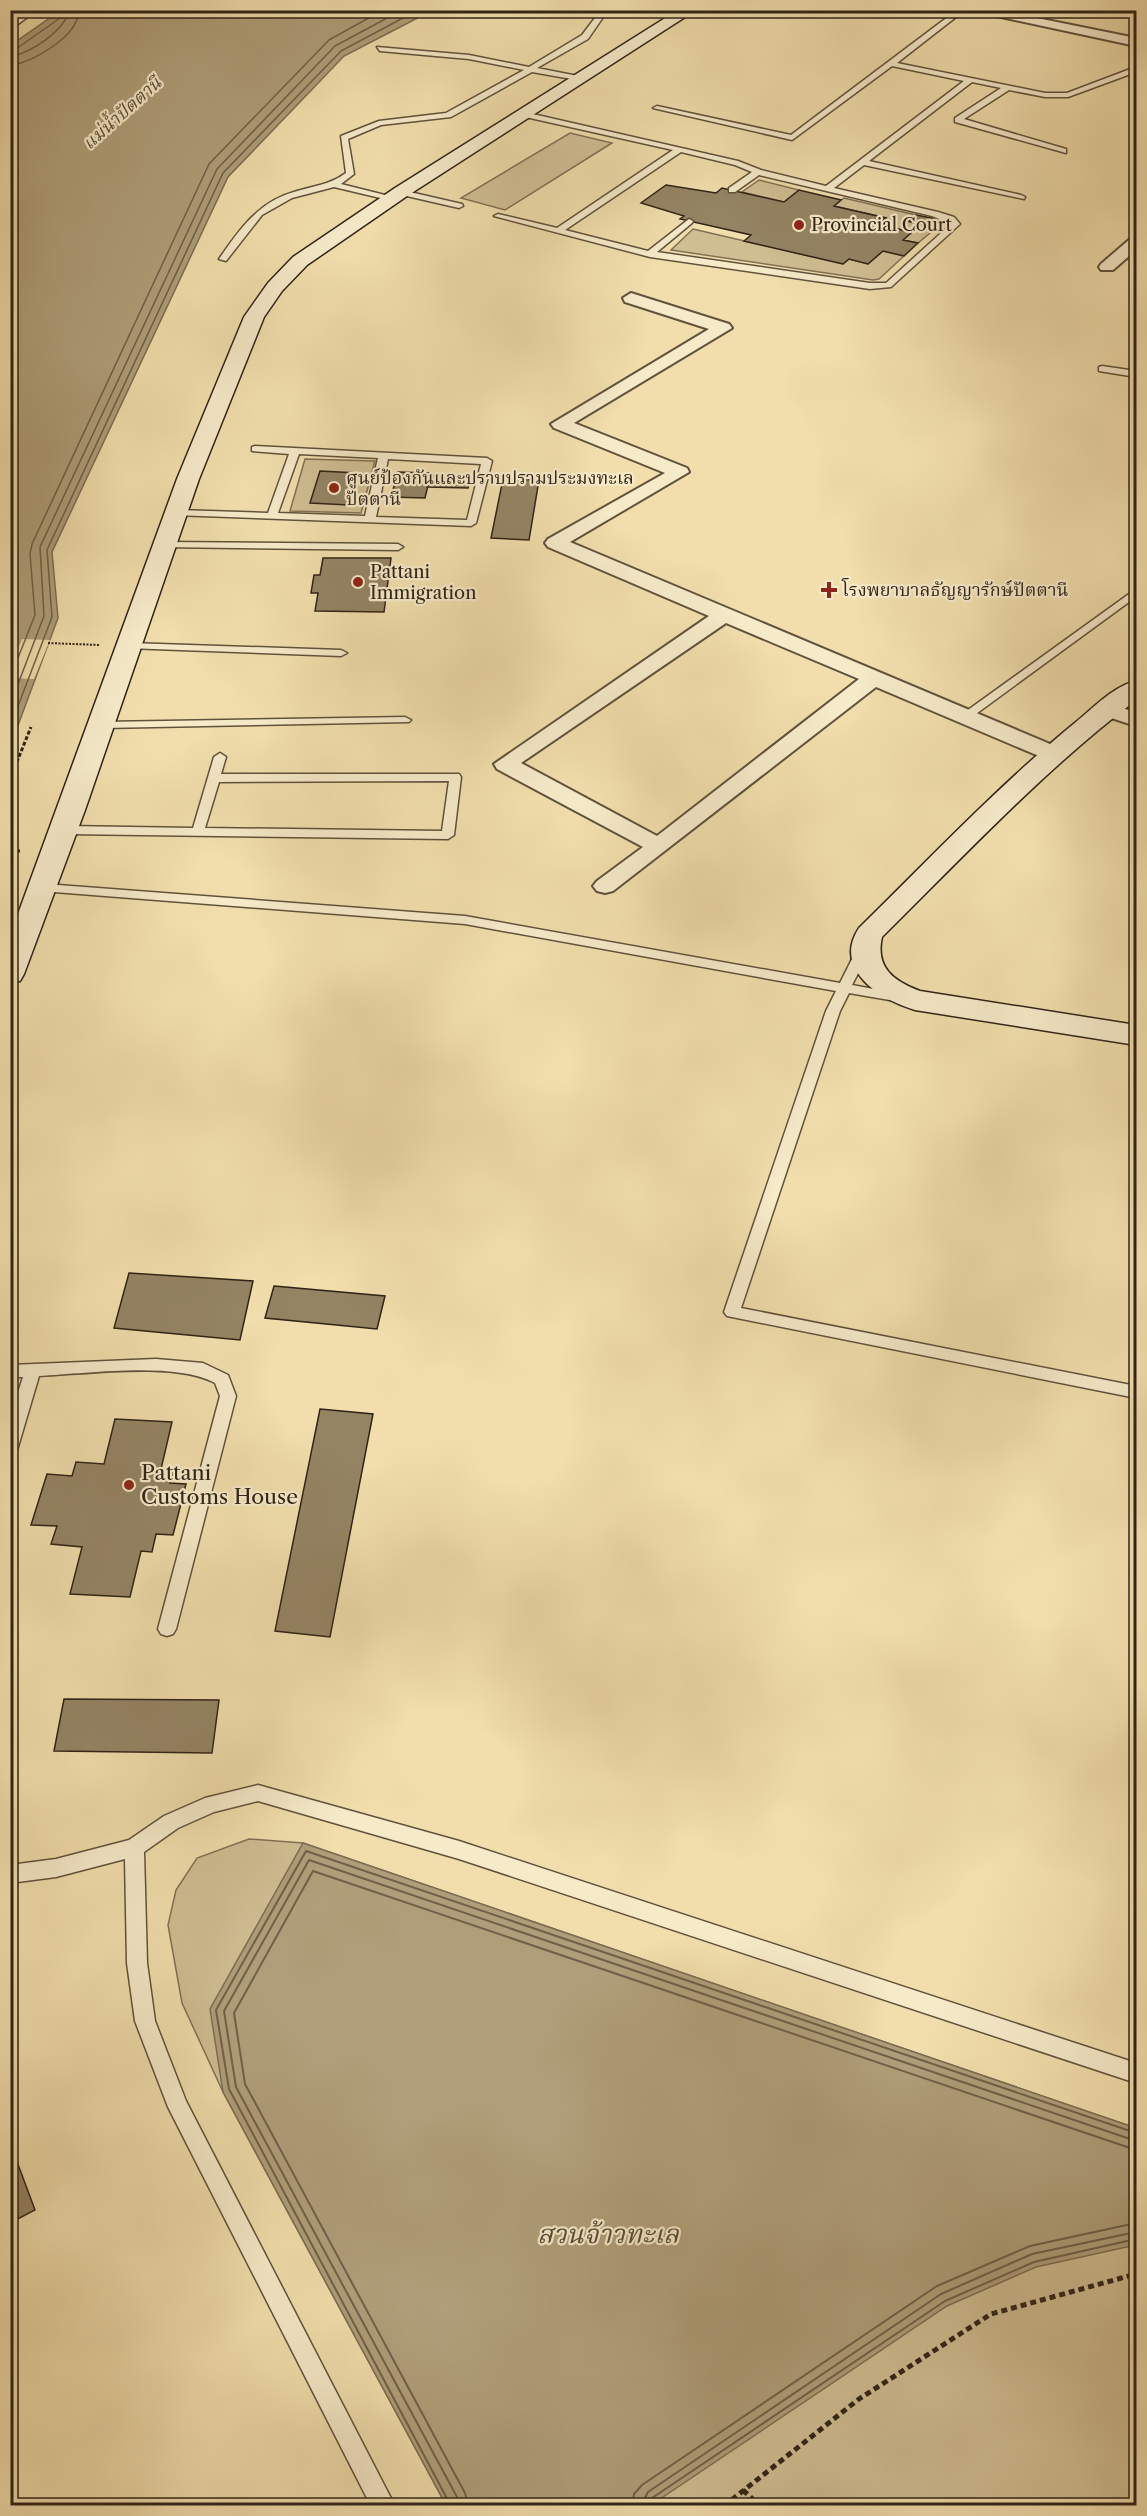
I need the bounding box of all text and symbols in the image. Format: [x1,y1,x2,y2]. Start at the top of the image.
water label: แม่น้ำปัตตานี [76,69,167,154]
place label: Provincial Court [811,214,952,236]
marker: Provincial Court [792,218,806,232]
place label: ศูนย์ป้องกันและปราบปรามประมงทะเล ปัตตานี [346,467,634,510]
marker: ศูนย์ป้องกันและปราบปรามประมงทะเล ปัตตานี [327,481,341,495]
place label: Pattani Immigration [370,561,476,604]
marker: Pattani Immigration [351,575,365,589]
place label: โรงพยาบาลธัญญารักษ์ปัตตานี [841,577,1069,601]
marker: โรงพยาบาลธัญญารักษ์ปัตตานี [820,581,838,599]
place label: Pattani Customs House [141,1460,298,1509]
marker: Pattani Customs House [122,1478,136,1492]
park label: สวนจ้าวทะเล [537,2218,680,2250]

